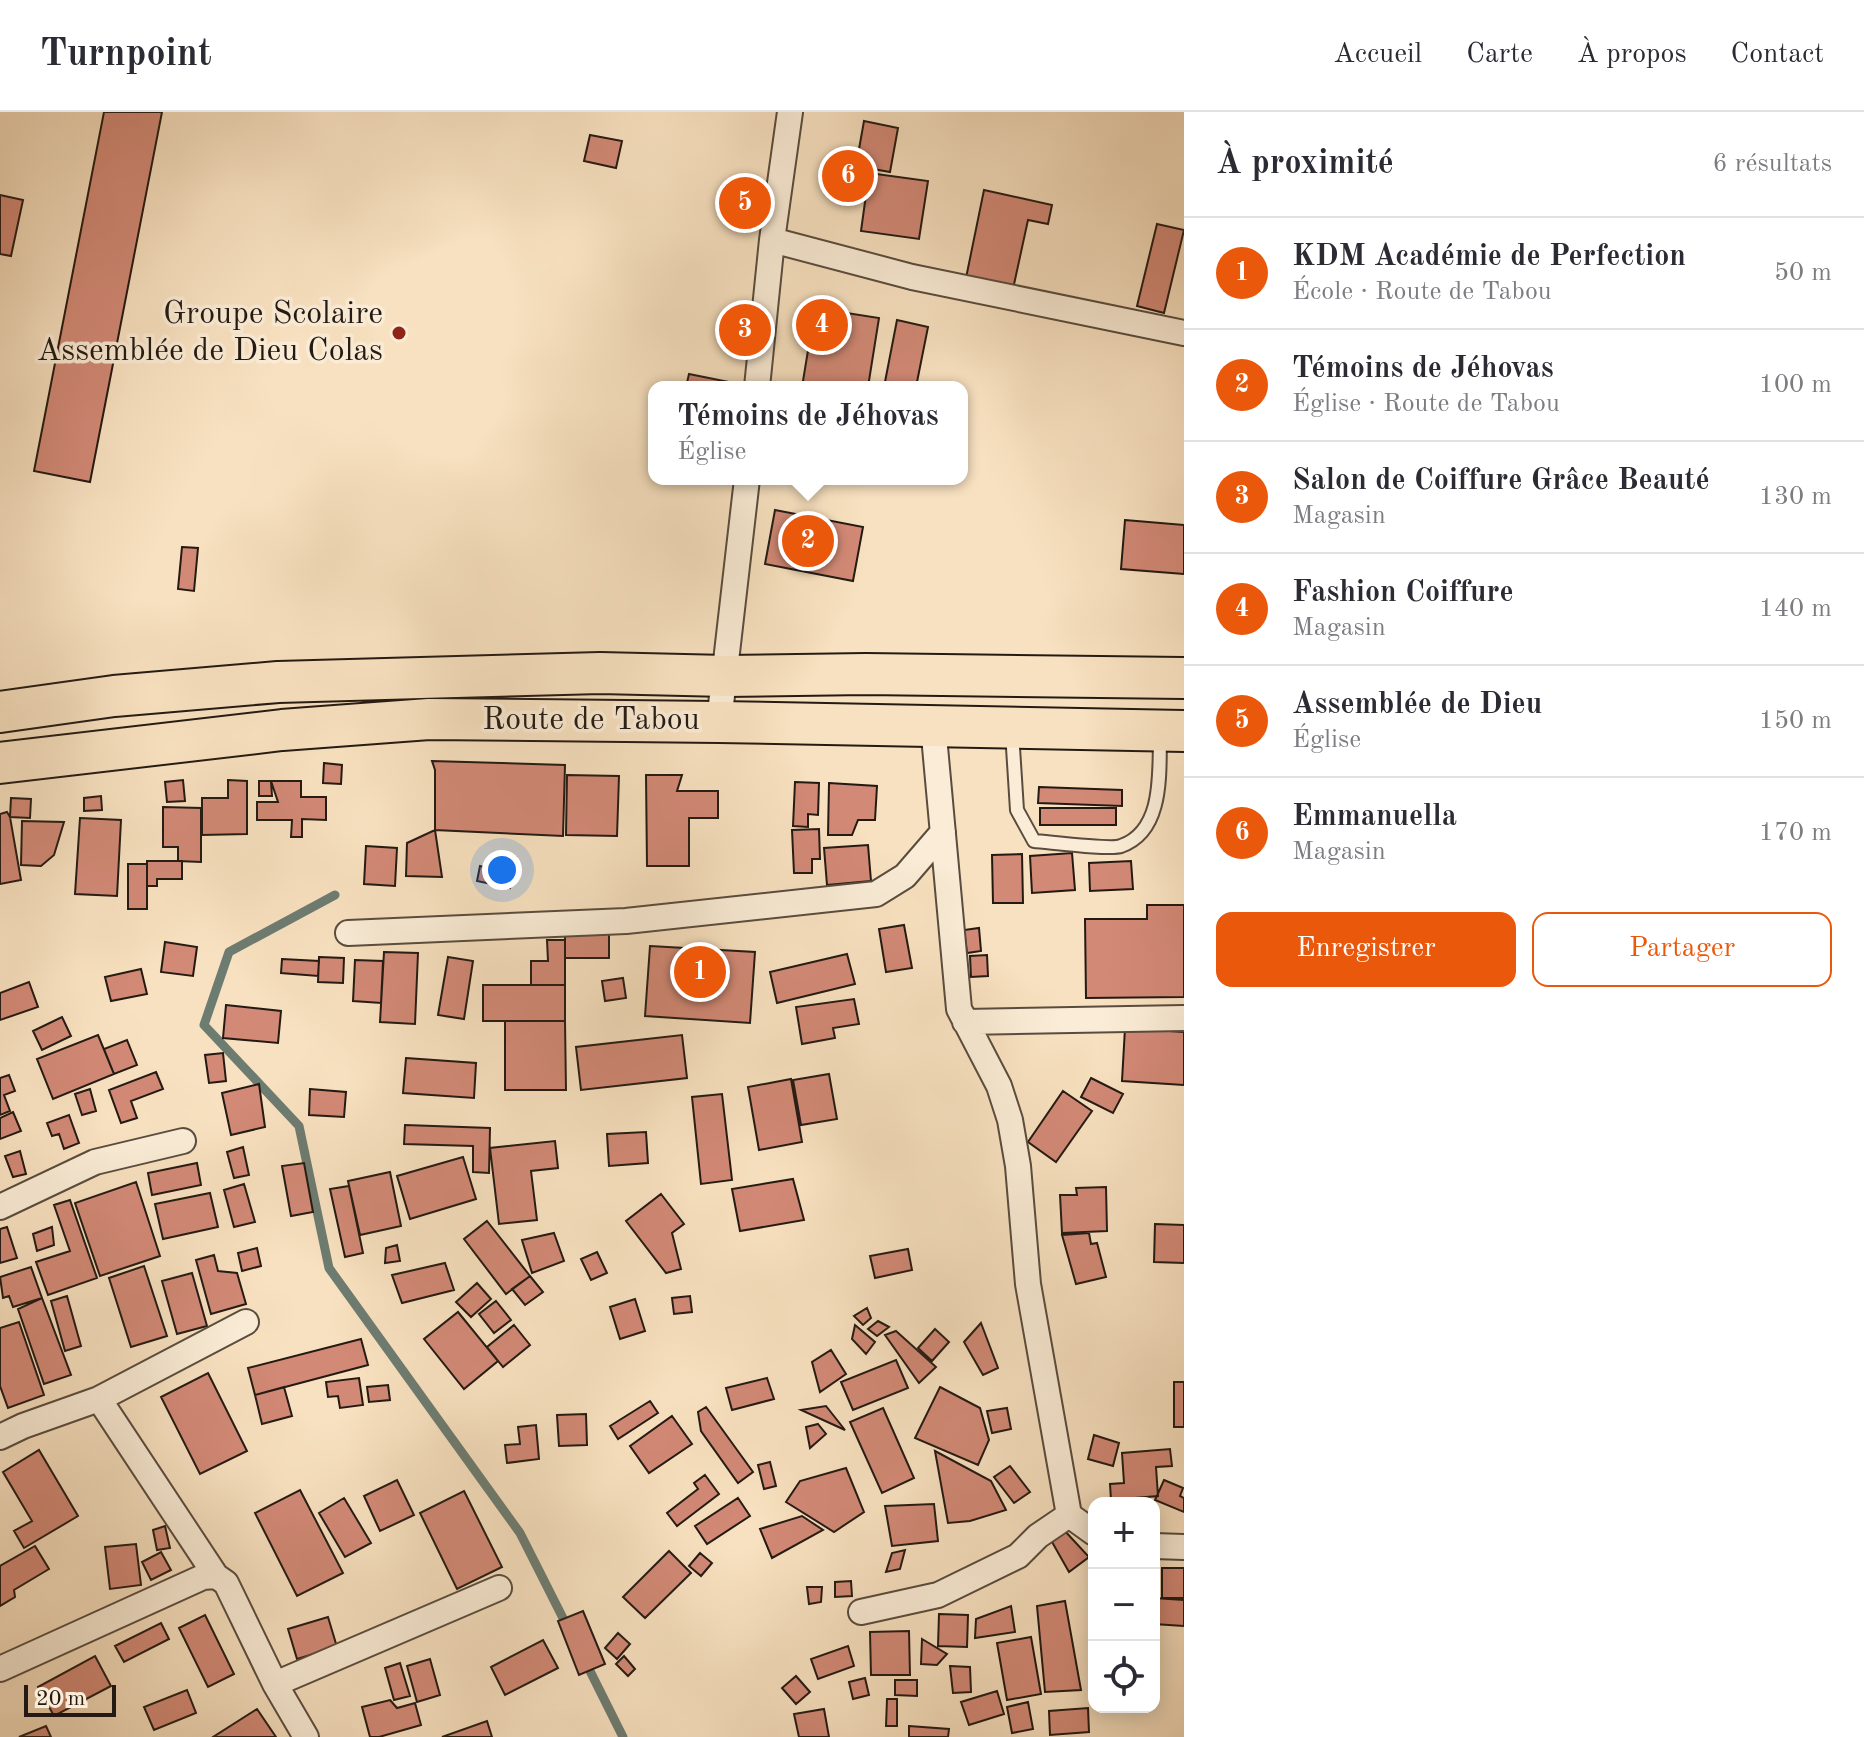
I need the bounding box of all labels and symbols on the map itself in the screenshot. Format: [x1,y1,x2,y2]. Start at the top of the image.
pin: 6 [822,146,874,206]
pin: 5 [719,173,771,233]
pin: 4 [796,295,848,355]
place label: Groupe Scolaire Assemblée de Dieu Colas [37,299,383,368]
pin: 3 [719,300,771,360]
marker: Groupe Scolaire Assemblée de Dieu Colas [390,324,408,342]
pin: 2 [782,511,834,571]
street label: Route de Tabou [482,705,700,737]
your location [482,850,522,890]
pin: 1 [674,942,726,1002]
scale bar [24,1681,116,1717]

